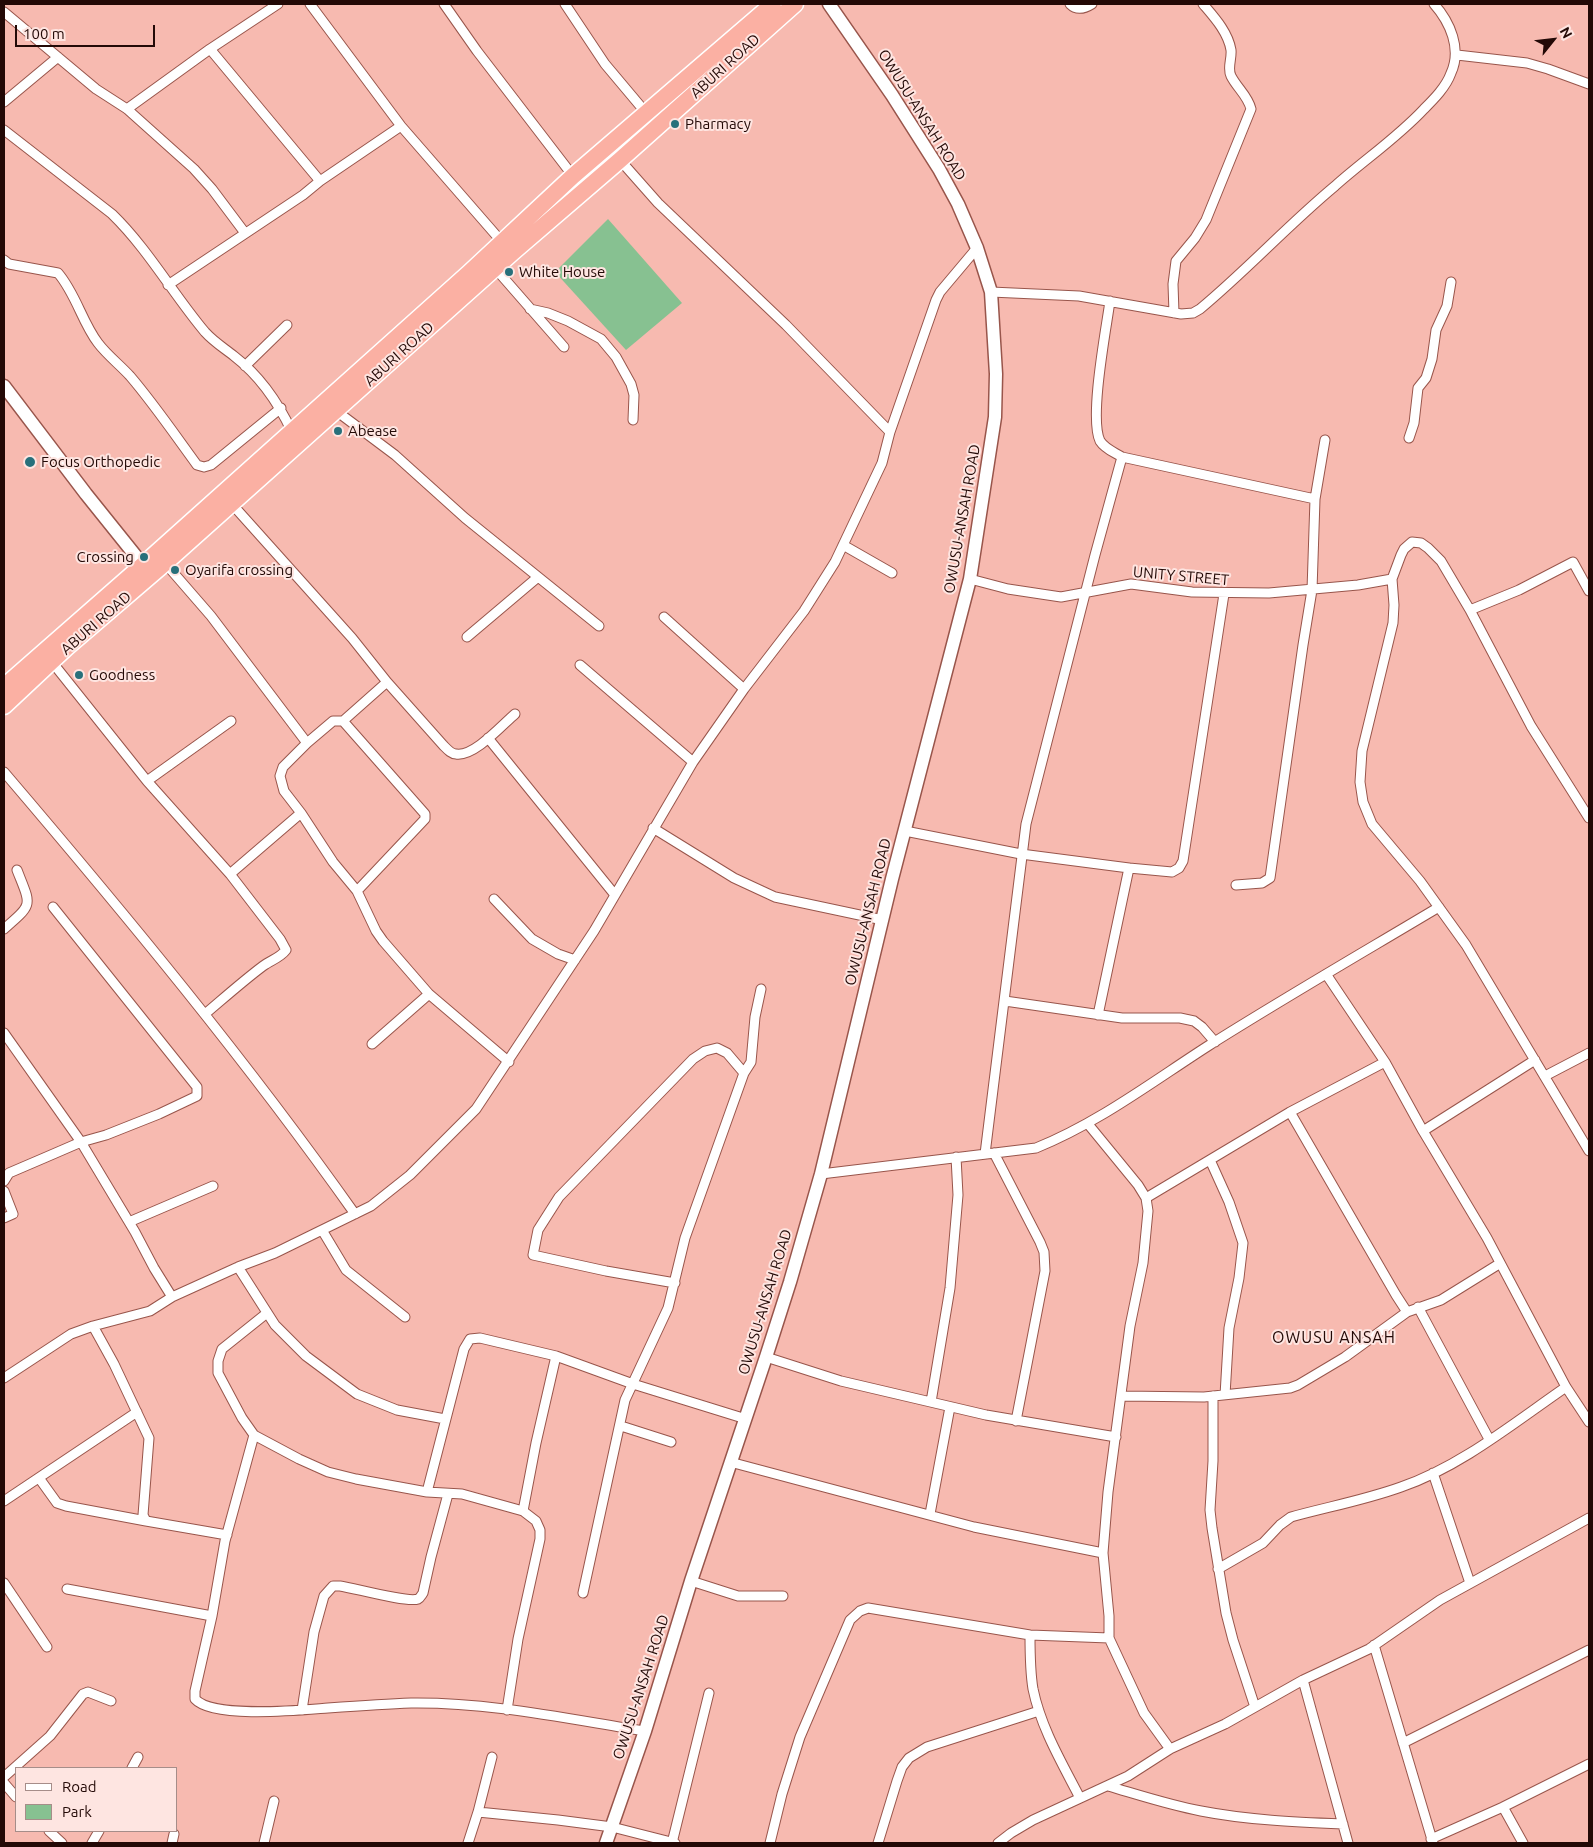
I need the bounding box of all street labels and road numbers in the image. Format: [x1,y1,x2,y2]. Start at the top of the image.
street label: ABURI ROAD [687,30,763,102]
street label: OWUSU-ANSAH ROAD [874,46,970,184]
street label: ABURI ROAD [361,318,437,390]
street label: OWUSU-ANSAH ROAD [940,443,984,595]
street label: UNITY STREET [1132,563,1230,589]
street label: ABURI ROAD [57,588,135,658]
street label: OWUSU-ANSAH ROAD [841,836,895,988]
street label: OWUSU-ANSAH ROAD [734,1227,796,1377]
street label: OWUSU-ANSAH ROAD [609,1612,673,1762]

